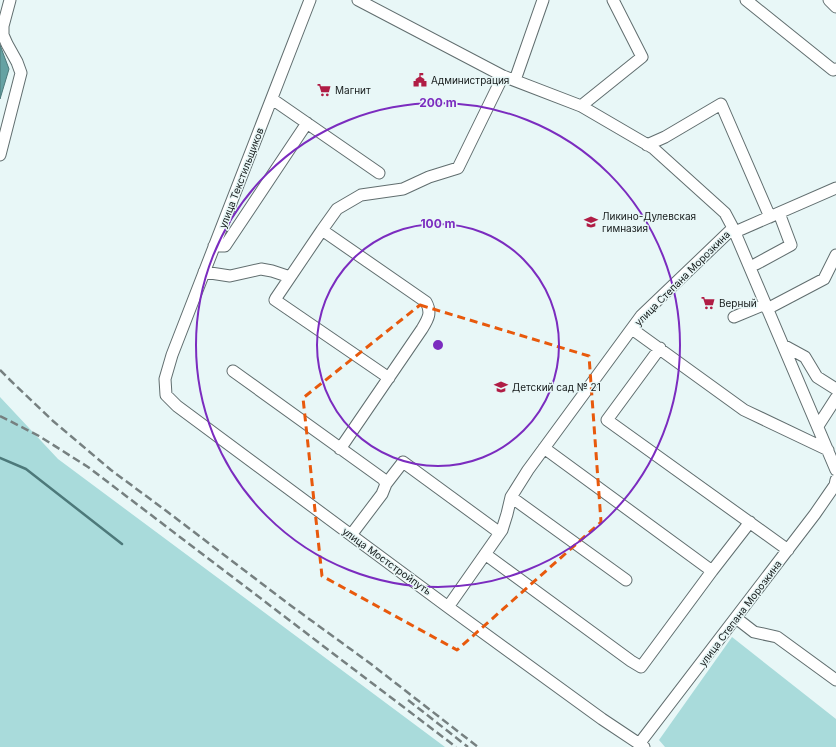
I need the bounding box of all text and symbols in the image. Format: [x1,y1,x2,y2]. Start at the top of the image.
public building icon: Администрация [412,72,428,88]
place label: Администрация [431,74,509,86]
supermarket icon: Магнит [316,82,332,98]
place label: Магнит [335,84,371,96]
text: 200 m [419,95,457,110]
street label: улица Текстильщиков [216,126,266,230]
place label: Ликино-Дулевская гимназия [602,210,696,234]
school or university icon: Ликино-Дулевская гимназия [583,214,599,230]
text: 100 m [420,216,456,231]
street label: улица Степана Морозкина [632,228,732,328]
supermarket icon: Верный [700,295,716,311]
place label: Верный [719,297,757,309]
centre of rings [431,338,445,352]
school or university icon: Детский сад № 21 [493,379,509,395]
place label: Детский сад № 21 [512,381,601,393]
street label: улица Мостстройпуть [340,525,434,598]
street label: улица Степана Морозкина [696,558,784,668]

